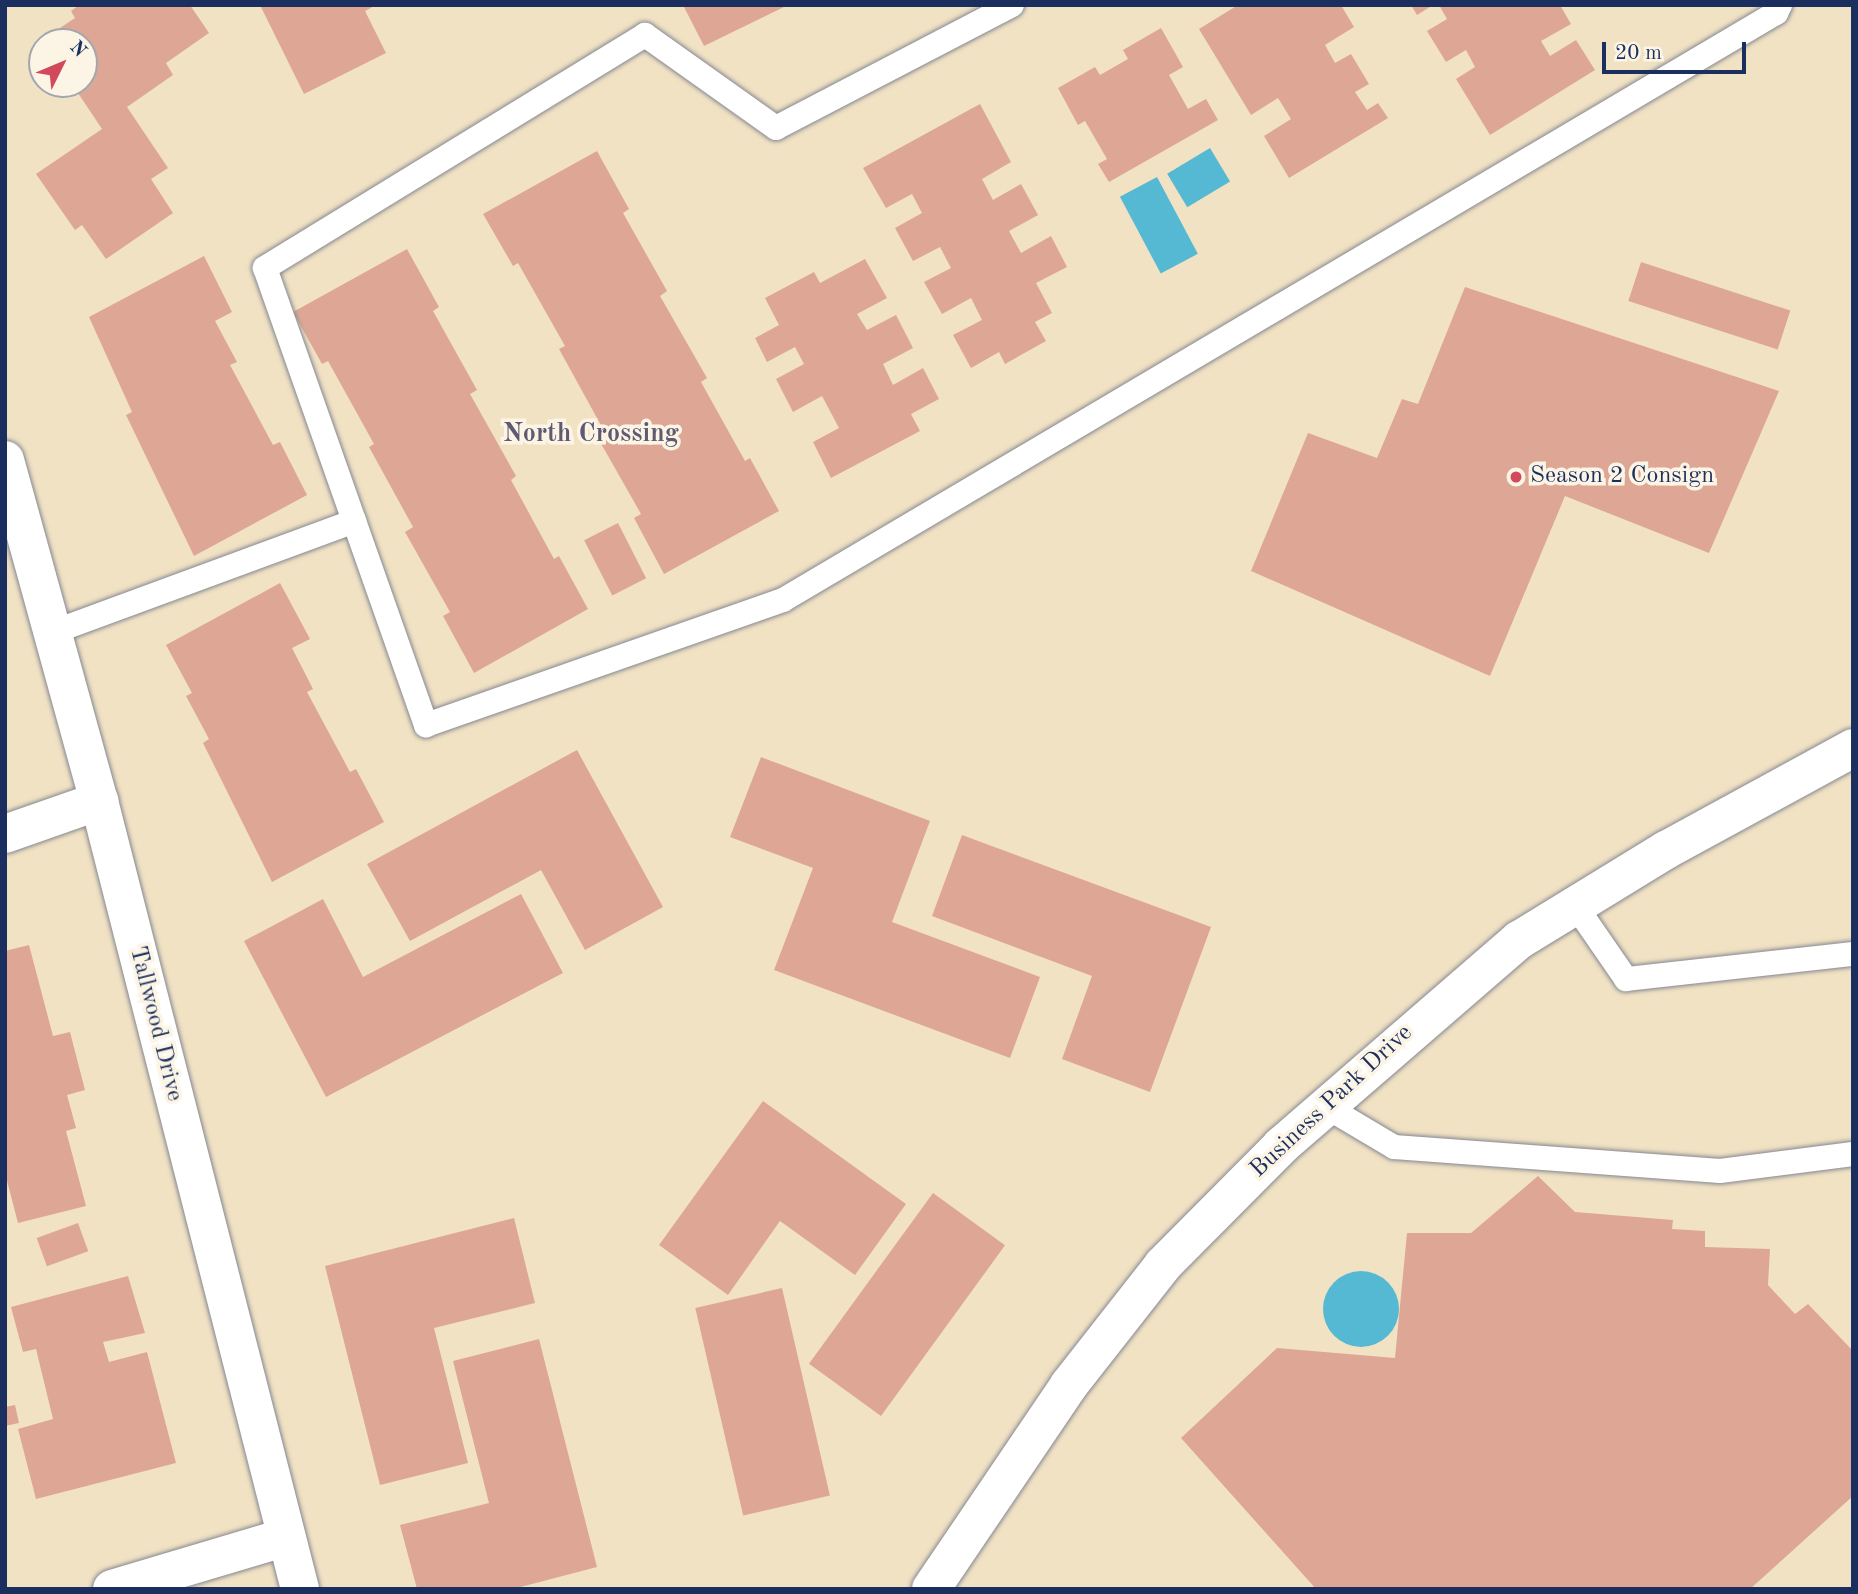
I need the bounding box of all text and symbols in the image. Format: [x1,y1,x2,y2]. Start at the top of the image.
north arrow [28,28,98,98]
scale bar [1606,28,1750,72]
text: N [65,38,89,61]
text: 20 m [1615,43,1662,64]
district label: North Crossing [503,419,679,451]
place label: Season 2 Consign [1530,463,1714,491]
marker: Season 2 Consign [1508,469,1524,485]
street label: Tallwood Drive [122,943,188,1105]
street label: Business Park Drive [1245,1019,1419,1185]

